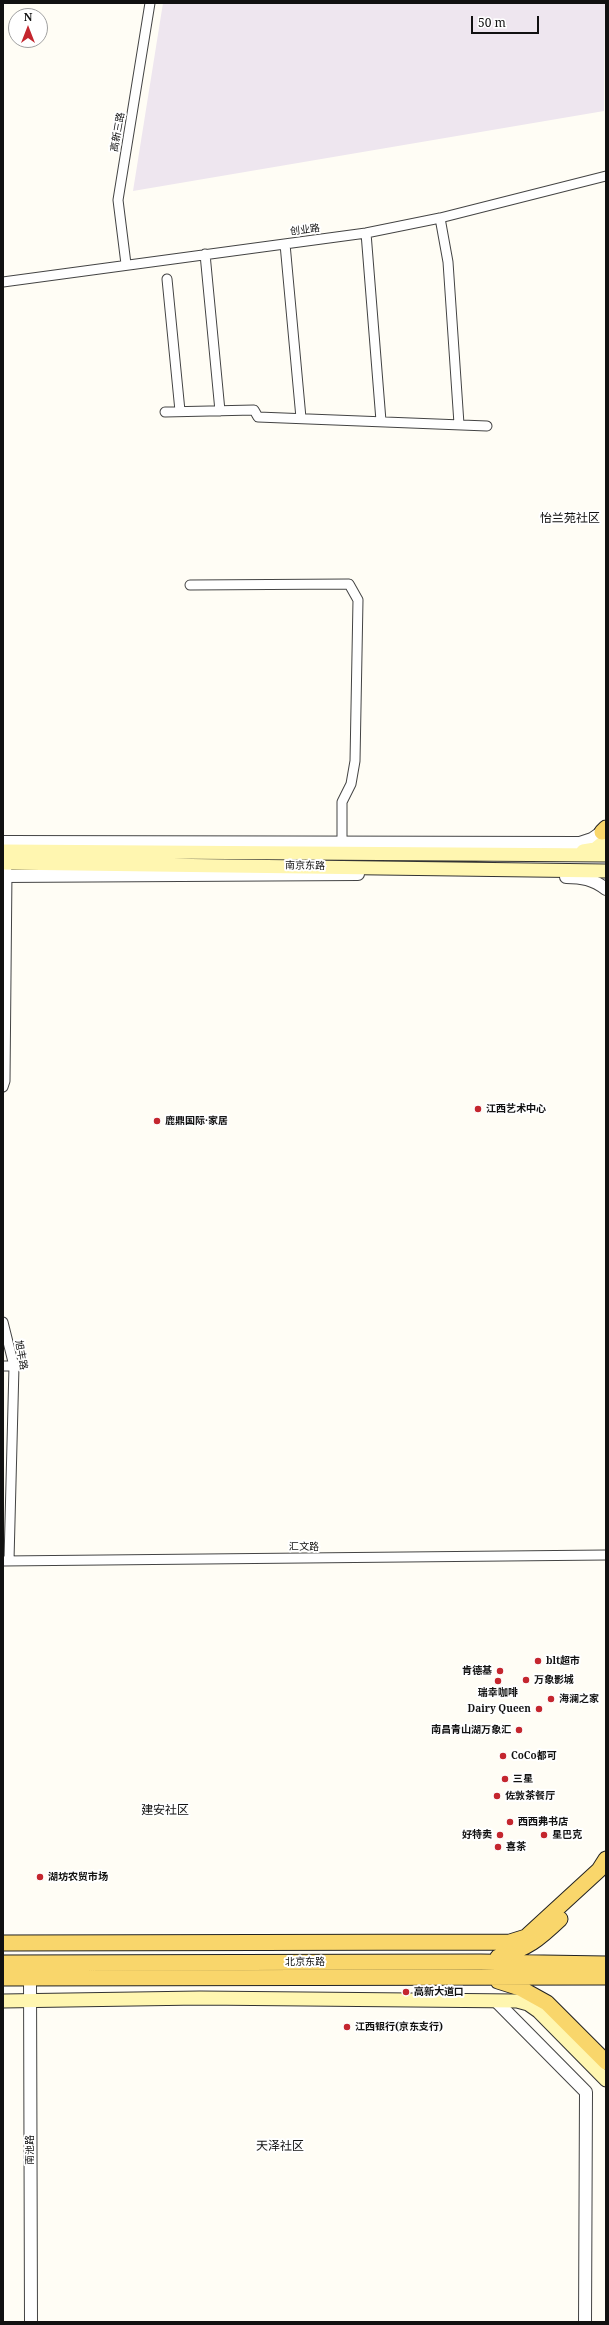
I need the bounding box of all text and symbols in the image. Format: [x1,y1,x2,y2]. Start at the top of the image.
north arrow [8,8,48,48]
scale bar [473,8,541,34]
text: N [24,9,32,24]
text: 50 m [478,14,506,31]
street label: 高新三路 [109,111,127,153]
street label: 创业路 [289,222,321,238]
district label: 怡兰苑社区 [540,512,600,526]
street label: 南京东路 [285,860,325,872]
place label: 江西艺术中心 [486,1103,546,1115]
marker: 江西艺术中心 [473,1104,483,1114]
place label: 鹿鼎国际·家居 [165,1115,228,1127]
marker: 鹿鼎国际·家居 [152,1116,162,1126]
street label: 旭丰路 [12,1339,30,1371]
street label: 汇文路 [289,1541,319,1553]
place label: blt超市 [546,1655,580,1667]
marker: blt超市 [533,1656,543,1666]
place label: 肯德基 [462,1665,492,1677]
marker: 肯德基 [495,1666,505,1676]
place label: 万象影城 [534,1674,574,1686]
marker: 万象影城 [521,1675,531,1685]
marker: 瑞幸咖啡 [493,1676,503,1686]
place label: 瑞幸咖啡 [478,1687,518,1699]
place label: 海澜之家 [559,1693,599,1705]
marker: 海澜之家 [546,1694,556,1704]
place label: Dairy Queen [468,1703,531,1715]
marker: Dairy Queen [534,1704,544,1714]
place label: 南昌青山湖万象汇 [431,1724,511,1736]
marker: 南昌青山湖万象汇 [514,1725,524,1735]
place label: CoCo都可 [511,1750,557,1762]
marker: CoCo都可 [498,1751,508,1761]
place label: 三星 [513,1773,533,1785]
marker: 三星 [500,1774,510,1784]
place label: 佐敦茶餐厅 [505,1790,555,1802]
marker: 佐敦茶餐厅 [492,1791,502,1801]
district label: 建安社区 [141,1804,189,1818]
place label: 西西弗书店 [518,1816,568,1828]
marker: 西西弗书店 [505,1817,515,1827]
place label: 好特卖 [462,1829,492,1841]
place label: 星巴克 [552,1829,582,1841]
marker: 好特卖 [495,1830,505,1840]
marker: 星巴克 [539,1830,549,1840]
place label: 喜茶 [506,1841,526,1853]
marker: 喜茶 [493,1842,503,1852]
place label: 湖坊农贸市场 [48,1871,108,1883]
marker: 湖坊农贸市场 [35,1872,45,1882]
street label: 北京东路 [285,1956,325,1968]
place label: 高新大道口 [414,1986,464,1998]
marker: 高新大道口 [401,1987,411,1997]
place label: 江西银行(京东支行) [355,2021,443,2033]
marker: 江西银行(京东支行) [342,2022,352,2032]
street label: 南池路 [24,2135,36,2165]
district label: 天泽社区 [256,2140,304,2154]

